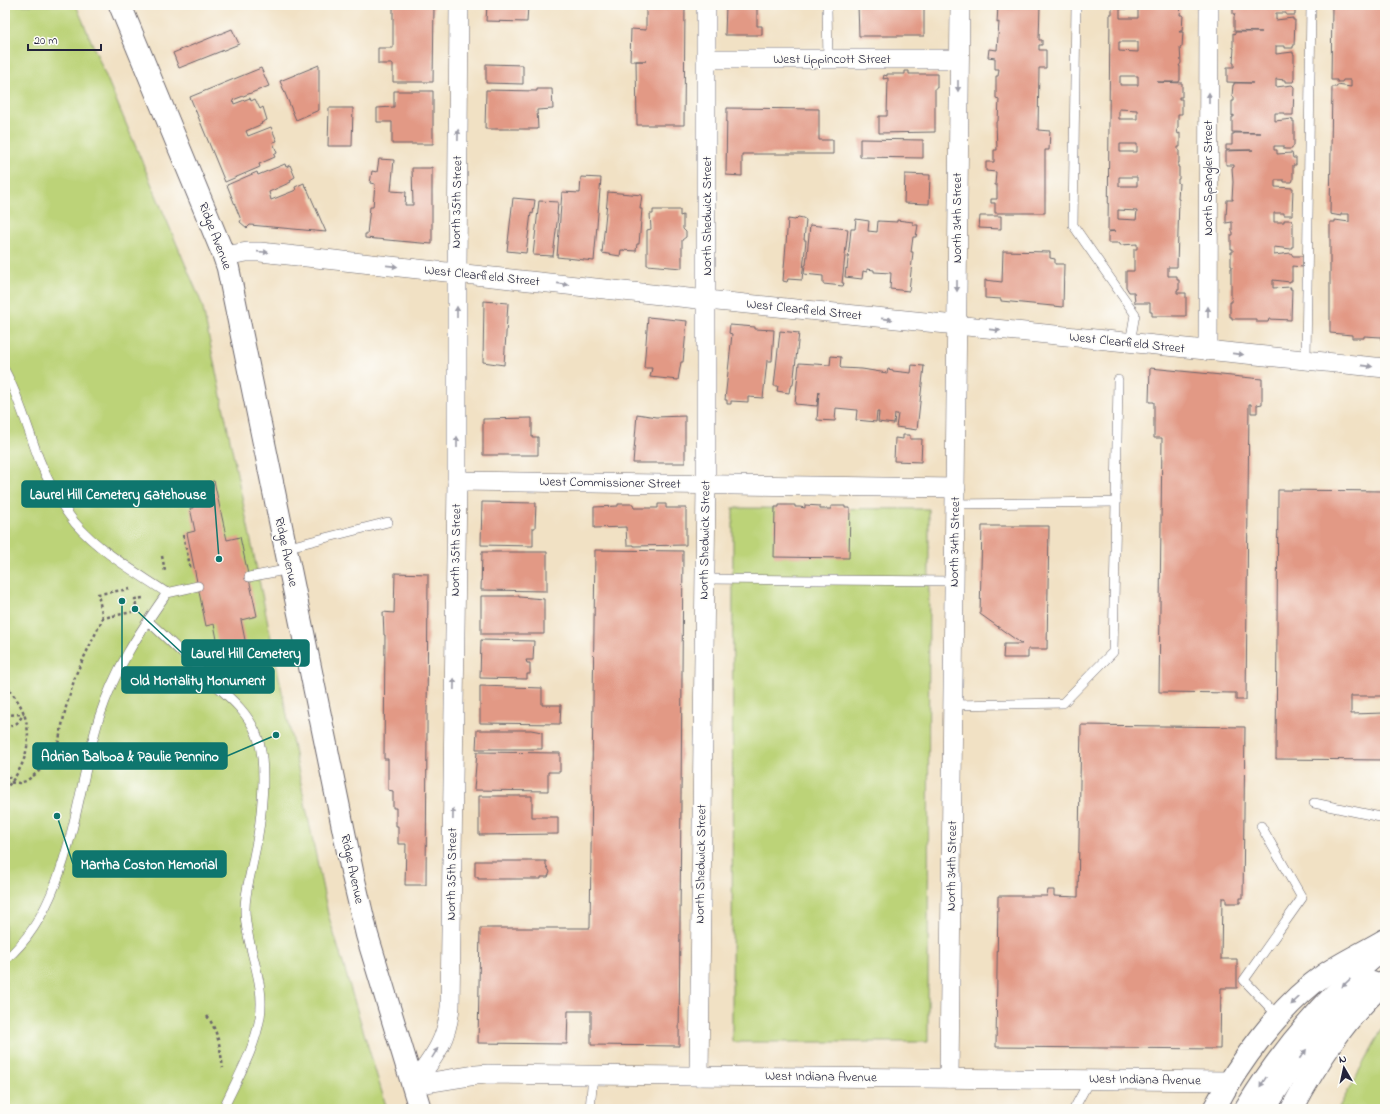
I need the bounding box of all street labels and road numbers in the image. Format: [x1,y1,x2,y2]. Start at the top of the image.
street label: West Lippincott Street [773,50,891,69]
street label: North Spangler Street [1199,120,1219,236]
street label: North 35th Street [447,155,467,249]
street label: North Shedwick Street [698,156,717,276]
street label: North 34th Street [948,172,967,263]
street label: Ridge Avenue [193,200,237,273]
street label: West Clearfield Street [423,260,541,292]
street label: West Clearfield Street [745,294,863,326]
street label: West Clearfield Street [1068,327,1186,359]
street label: West Commissioner Street [539,472,681,494]
street label: North Shedwick Street [694,480,716,600]
street label: North 34th Street [945,496,965,587]
street label: North 35th Street [446,503,466,597]
street label: Ridge Avenue [268,515,303,589]
street label: North Shedwick Street [690,804,712,924]
street label: North 34th Street [942,820,962,911]
street label: North 35th Street [442,827,462,921]
street label: Ridge Avenue [334,832,369,906]
street label: West Indiana Avenue [765,1067,877,1087]
street label: West Indiana Avenue [1089,1070,1201,1090]

